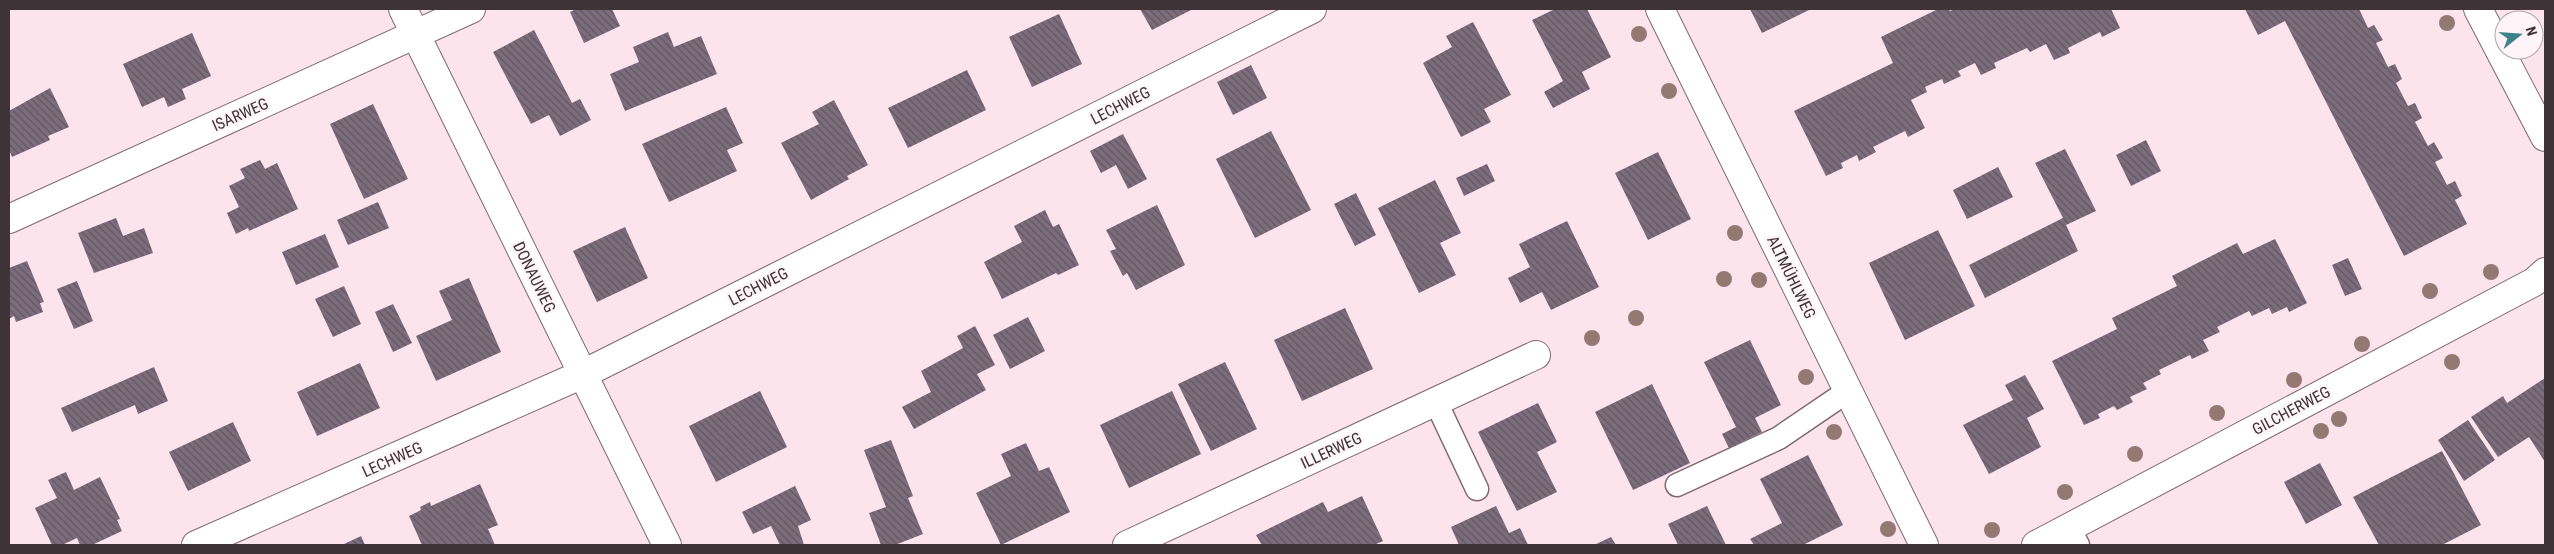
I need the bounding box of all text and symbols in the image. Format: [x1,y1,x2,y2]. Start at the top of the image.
north arrow [2494,10,2544,60]
text: N [2523,25,2540,38]
street label: LECHWEG [1087,82,1153,128]
street label: ISARWEG [209,94,271,135]
street label: ALTMÜHLWEG [1763,233,1820,322]
street label: DONAUWEG [509,239,560,316]
street label: LECHWEG [725,263,791,309]
street label: GILCHERWEG [2249,382,2333,439]
street label: ILLERWEG [1298,428,1365,473]
street label: LECHWEG [359,438,425,481]

